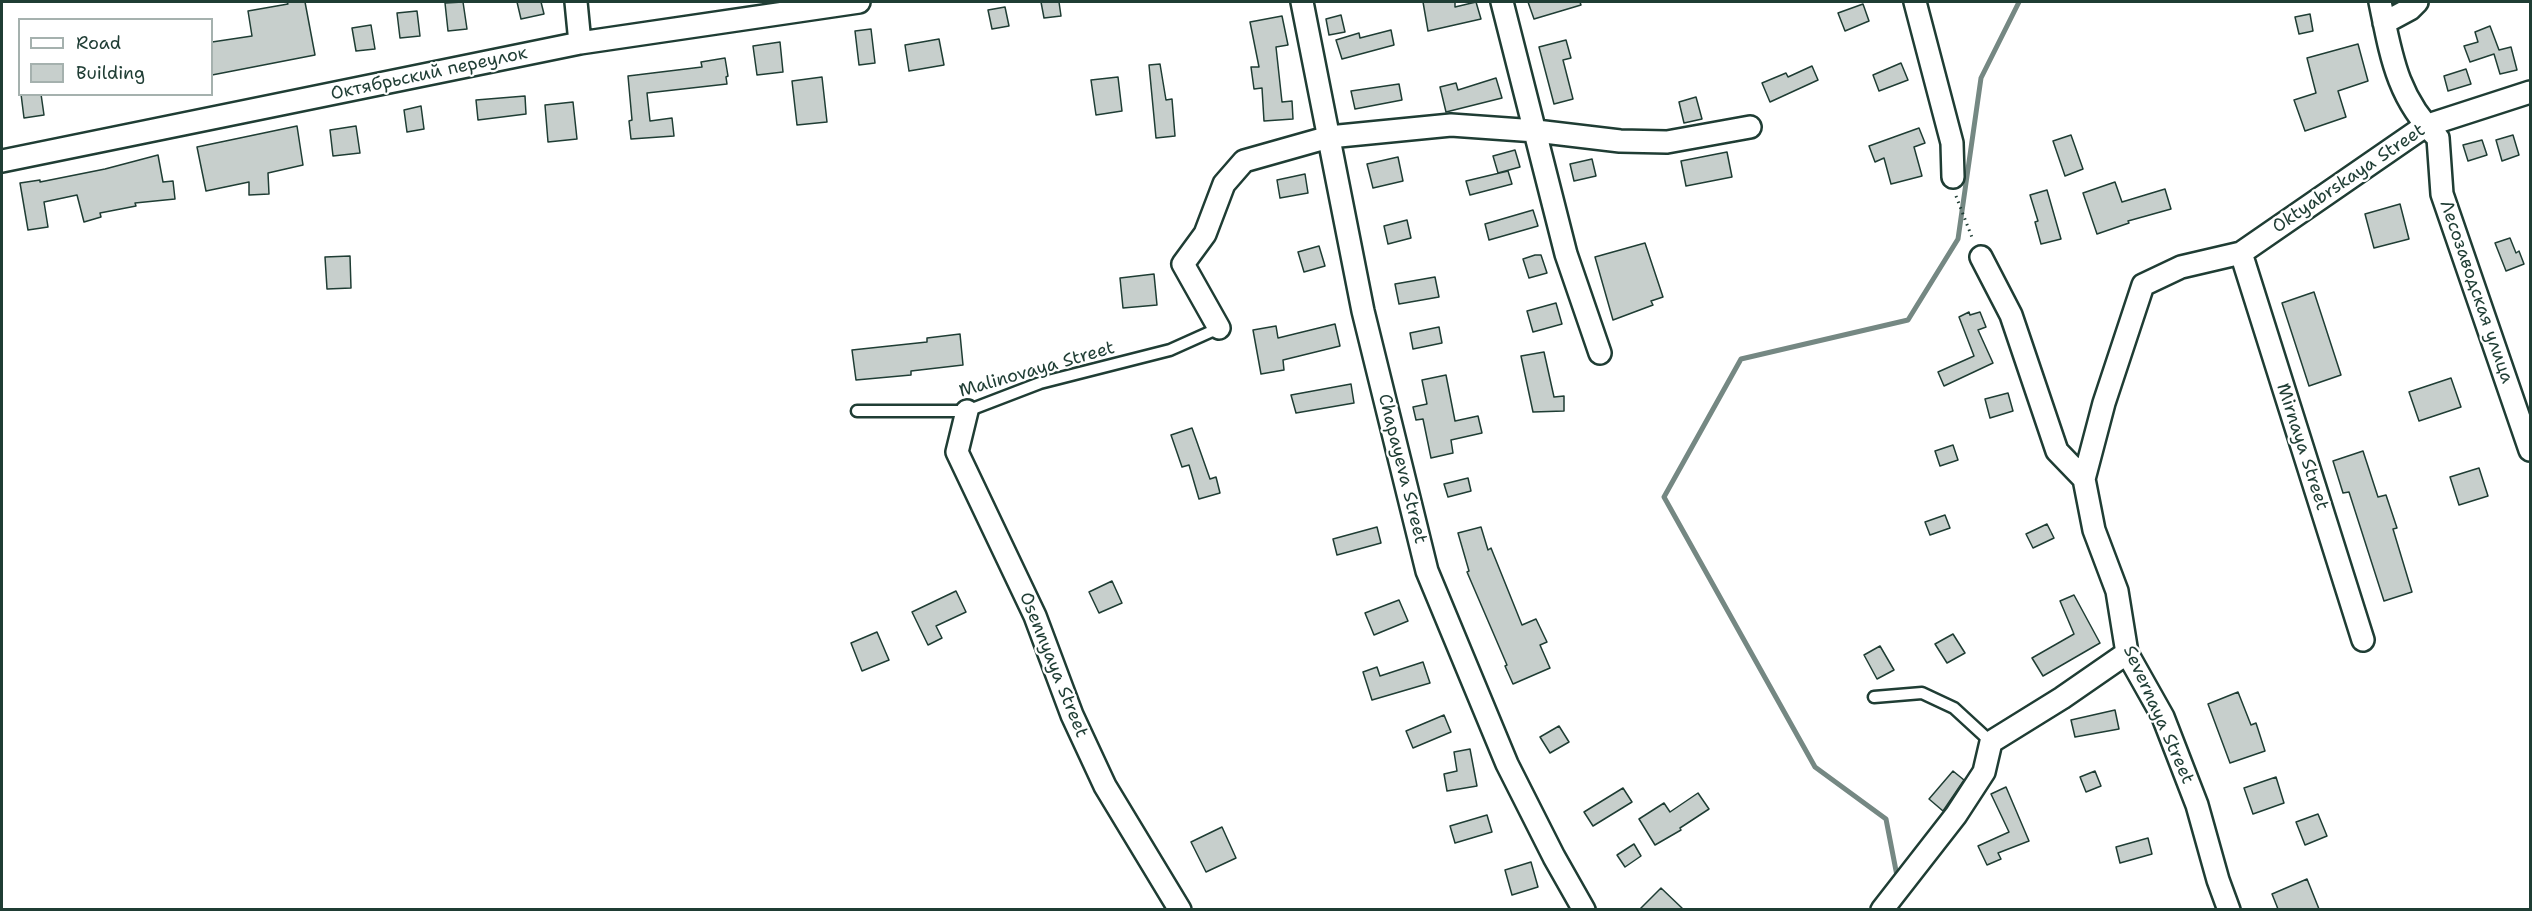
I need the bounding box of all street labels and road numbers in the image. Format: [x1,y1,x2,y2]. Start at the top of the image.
street label: Октябрьский переулок [329,43,529,105]
street label: Oktyabrskaya Street [2268,120,2430,238]
street label: Лесозаводская улица [2435,198,2517,386]
street label: Malinovaya Street [957,337,1117,403]
street label: Mirnaya Street [2271,381,2333,513]
street label: Chapayeva Street [1373,392,1431,546]
street label: Osennyaya Street [1014,589,1092,741]
street label: Severnaya Street [2118,643,2198,787]

